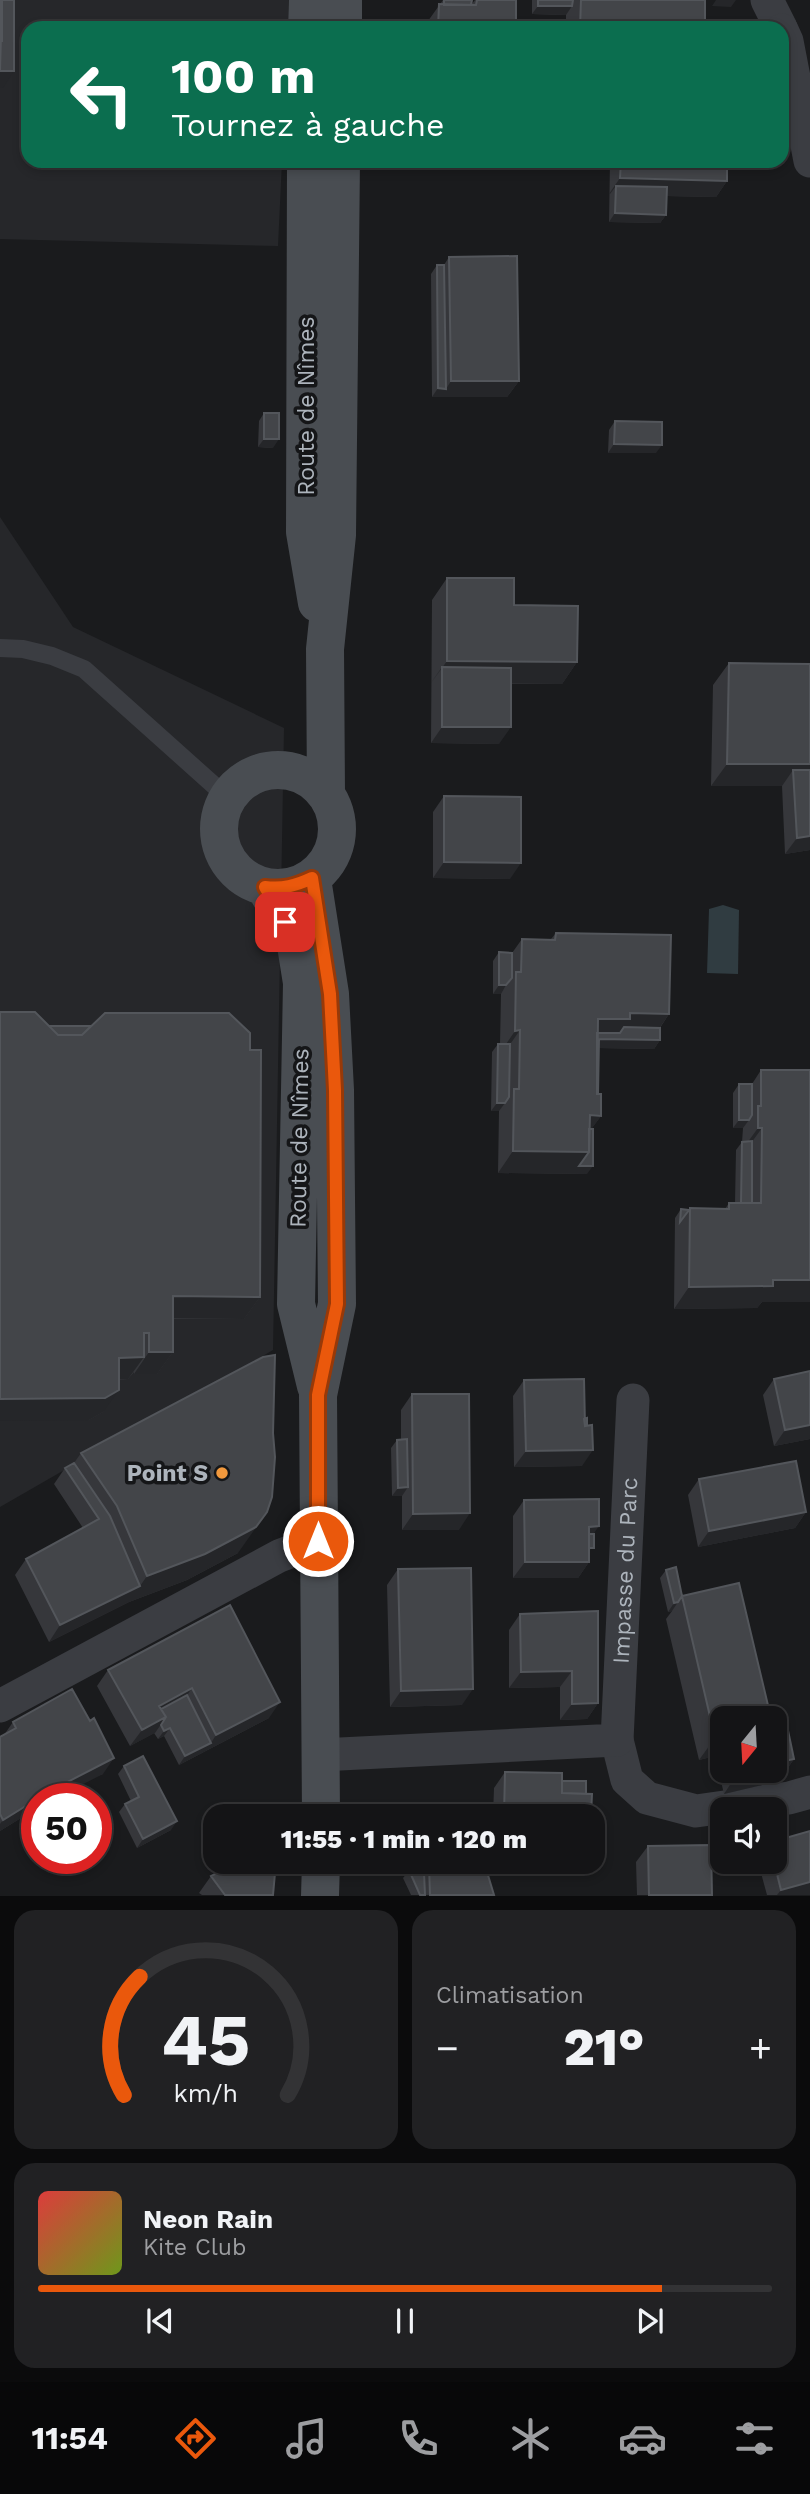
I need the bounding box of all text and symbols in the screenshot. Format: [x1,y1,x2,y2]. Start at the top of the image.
text: 100 m [171,47,315,105]
icon: left [56,49,147,140]
text: Tournez à gauche [171,106,444,144]
street label: Route de Nîmes [293,316,320,496]
pin [255,892,315,952]
icon: arrive [266,903,304,941]
street label: Route de Nîmes [284,1048,315,1228]
place label: Point S [127,1460,208,1487]
marker: Point S [214,1465,230,1481]
street label: Impasse du Parc [608,1477,643,1665]
position arrow [281,1504,355,1578]
north arrow [710,1706,788,1783]
map controls [710,1706,787,1874]
speed limit sign: 50 [21,1783,112,1874]
button: sound [710,1797,787,1874]
text: 11:55 · 1 min · 120 m [281,1824,527,1854]
text: Climatisation [436,1982,584,2009]
text: 45 [161,1998,251,2084]
text: 21° [564,2017,644,2078]
text: − [436,2026,459,2070]
text: + [749,2026,772,2070]
text: km/h [174,2079,238,2108]
text: Neon Rain [143,2204,273,2234]
text: Kite Club [143,2234,246,2261]
icon: previous [141,2302,179,2340]
icon: pause [386,2302,424,2340]
icon: next [631,2302,669,2340]
icon: directions [171,2414,220,2463]
icon: music [282,2414,331,2463]
icon: phone [394,2414,443,2463]
icon: climate [506,2414,555,2463]
icon: car [618,2414,667,2463]
icon: filters [730,2414,779,2463]
text: 11:54 [31,2419,108,2457]

